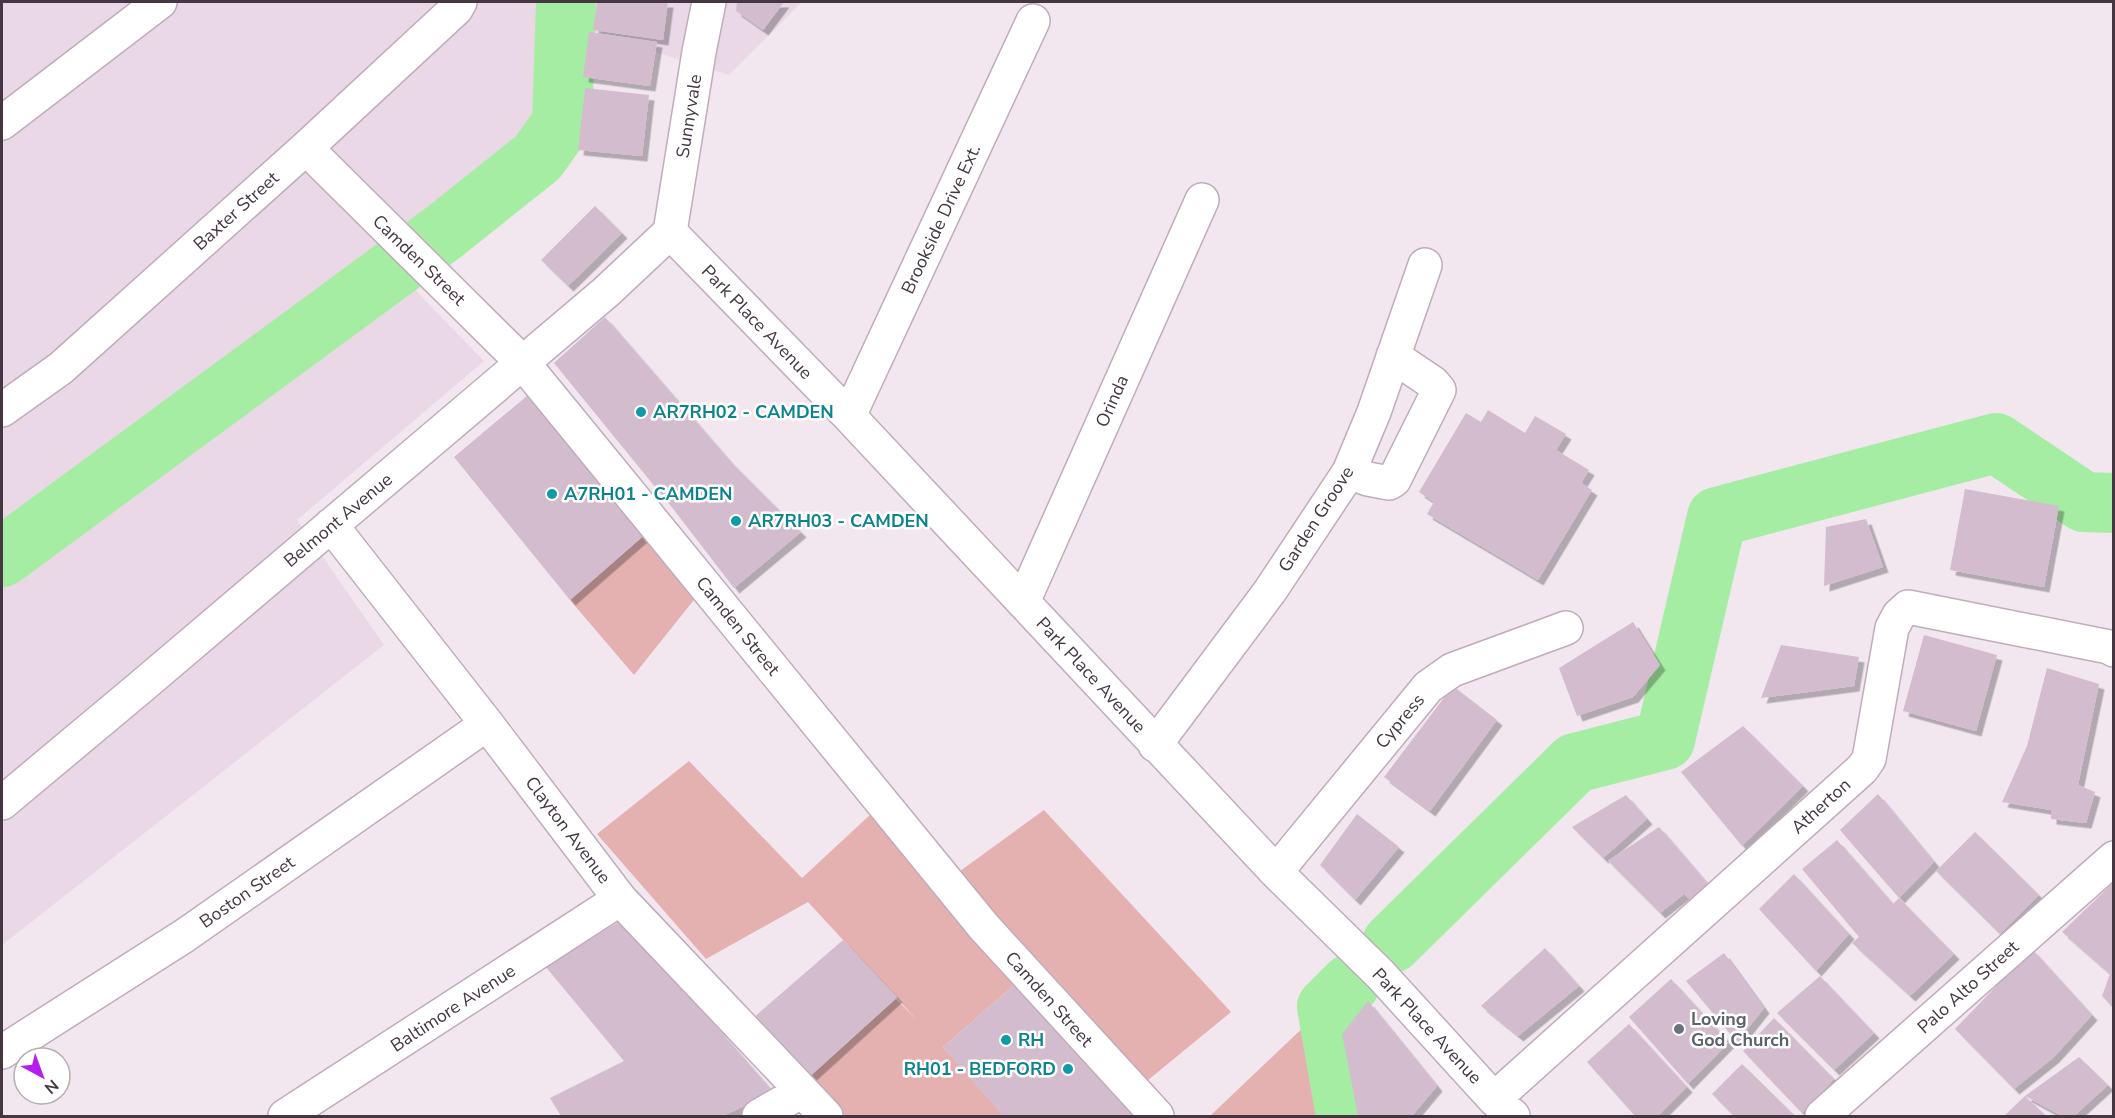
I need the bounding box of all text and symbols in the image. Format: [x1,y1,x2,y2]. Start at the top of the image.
street label: Sunnyvale [671,72,707,160]
street label: Brookside Drive Ext. [896,140,986,298]
street label: Baxter Street [188,166,284,256]
street label: Camden Street [367,209,471,311]
street label: Park Place Avenue [696,260,818,384]
street label: Orinda [1090,371,1134,431]
place label: AR7RH02 - CAMDEN [653,400,834,424]
marker: AR7RH02 - CAMDEN [634,405,648,419]
street label: Garden Groove [1273,461,1359,577]
street label: Belmont Avenue [279,467,397,573]
place label: A7RH01 - CAMDEN [564,482,732,506]
marker: A7RH01 - CAMDEN [545,487,559,501]
place label: AR7RH03 - CAMDEN [748,509,929,533]
marker: AR7RH03 - CAMDEN [729,514,743,528]
street label: Camden Street [691,572,786,681]
street label: Park Place Avenue [1031,612,1151,738]
street label: Cypress [1370,689,1430,753]
street label: Clayton Avenue [520,771,616,889]
street label: Atherton [1786,773,1856,839]
street label: Boston Street [195,850,300,934]
street label: Palo Alto Street [1912,935,2024,1039]
street label: Camden Street [1000,946,1099,1052]
street label: Baltimore Avenue [386,959,520,1057]
street label: Park Place Avenue [1367,963,1487,1089]
place label: Loving God Church [1691,1007,1789,1052]
marker: Loving God Church [1672,1022,1686,1036]
place label: RH [1018,1028,1044,1052]
marker: RH [999,1033,1013,1047]
north arrow [12,1046,72,1106]
place label: RH01 - BEDFORD [904,1057,1056,1081]
marker: RH01 - BEDFORD [1061,1062,1075,1076]
text: N [39,1074,63,1099]

